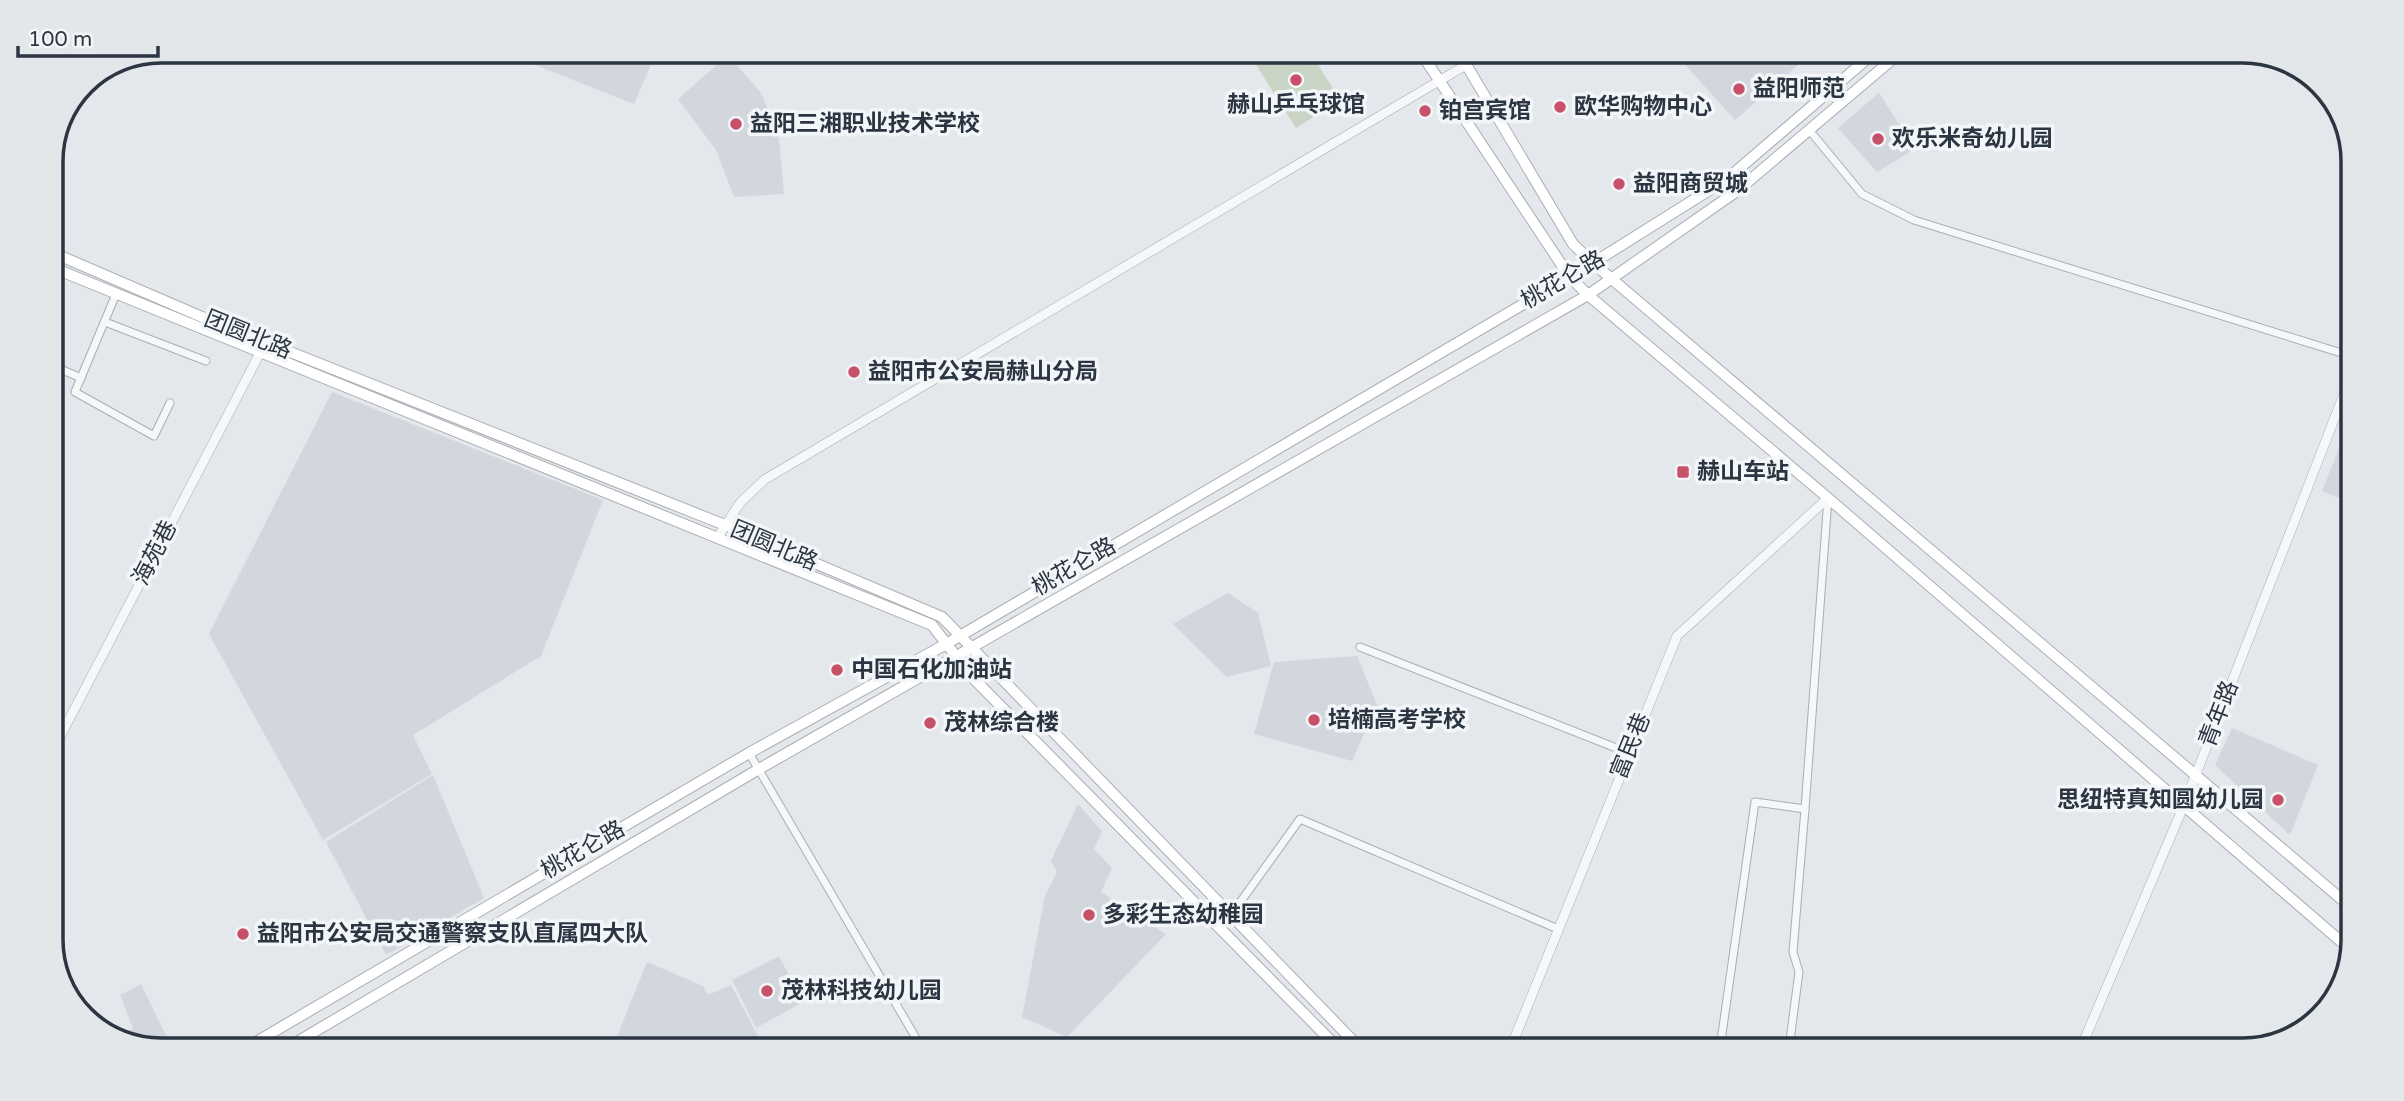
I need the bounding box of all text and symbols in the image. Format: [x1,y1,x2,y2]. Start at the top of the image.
scale bar [18,14,158,58]
text: 100 m [28,27,92,52]
marker: 赫山乒乓球馆 [1288,72,1304,88]
place label: 益阳师范 [1753,75,1845,103]
marker: 益阳师范 [1731,81,1747,97]
place label: 赫山乒乓球馆 [1227,91,1365,119]
place label: 欧华购物中心 [1574,93,1712,121]
place label: 铂宫宾馆 [1439,97,1531,125]
marker: 欧华购物中心 [1552,99,1568,115]
marker: 铂宫宾馆 [1417,103,1433,119]
place label: 益阳三湘职业技术学校 [750,110,980,138]
marker: 益阳三湘职业技术学校 [728,116,744,132]
place label: 欢乐米奇幼儿园 [1892,125,2053,153]
marker: 欢乐米奇幼儿园 [1870,131,1886,147]
place label: 益阳商贸城 [1633,170,1748,198]
marker: 益阳商贸城 [1611,176,1627,192]
street label: 桃花仑路 [1516,245,1610,315]
street label: 团圆北路 [200,305,296,365]
place label: 益阳市公安局赫山分局 [868,358,1098,386]
marker: 益阳市公安局赫山分局 [846,364,862,380]
place label: 赫山车站 [1697,458,1789,486]
marker: 赫山车站 [1675,464,1691,480]
street label: 团圆北路 [726,515,822,577]
street label: 海苑巷 [127,516,183,590]
street label: 桃花仑路 [1027,532,1121,602]
place label: 中国石化加油站 [851,656,1012,684]
marker: 中国石化加油站 [829,662,845,678]
street label: 青年路 [2194,677,2244,751]
place label: 培楠高考学校 [1328,706,1466,734]
place label: 茂林综合楼 [944,709,1059,737]
street label: 富民巷 [1605,709,1657,783]
marker: 培楠高考学校 [1306,712,1322,728]
marker: 茂林综合楼 [922,715,938,731]
place label: 思纽特真知圆幼儿园 [2057,786,2264,814]
marker: 思纽特真知圆幼儿园 [2270,792,2286,808]
street label: 桃花仑路 [536,815,630,885]
place label: 多彩生态幼稚园 [1103,901,1264,929]
marker: 多彩生态幼稚园 [1081,907,1097,923]
place label: 益阳市公安局交通警察支队直属四大队 [257,920,648,948]
marker: 益阳市公安局交通警察支队直属四大队 [235,926,251,942]
place label: 茂林科技幼儿园 [781,977,942,1005]
marker: 茂林科技幼儿园 [759,983,775,999]

